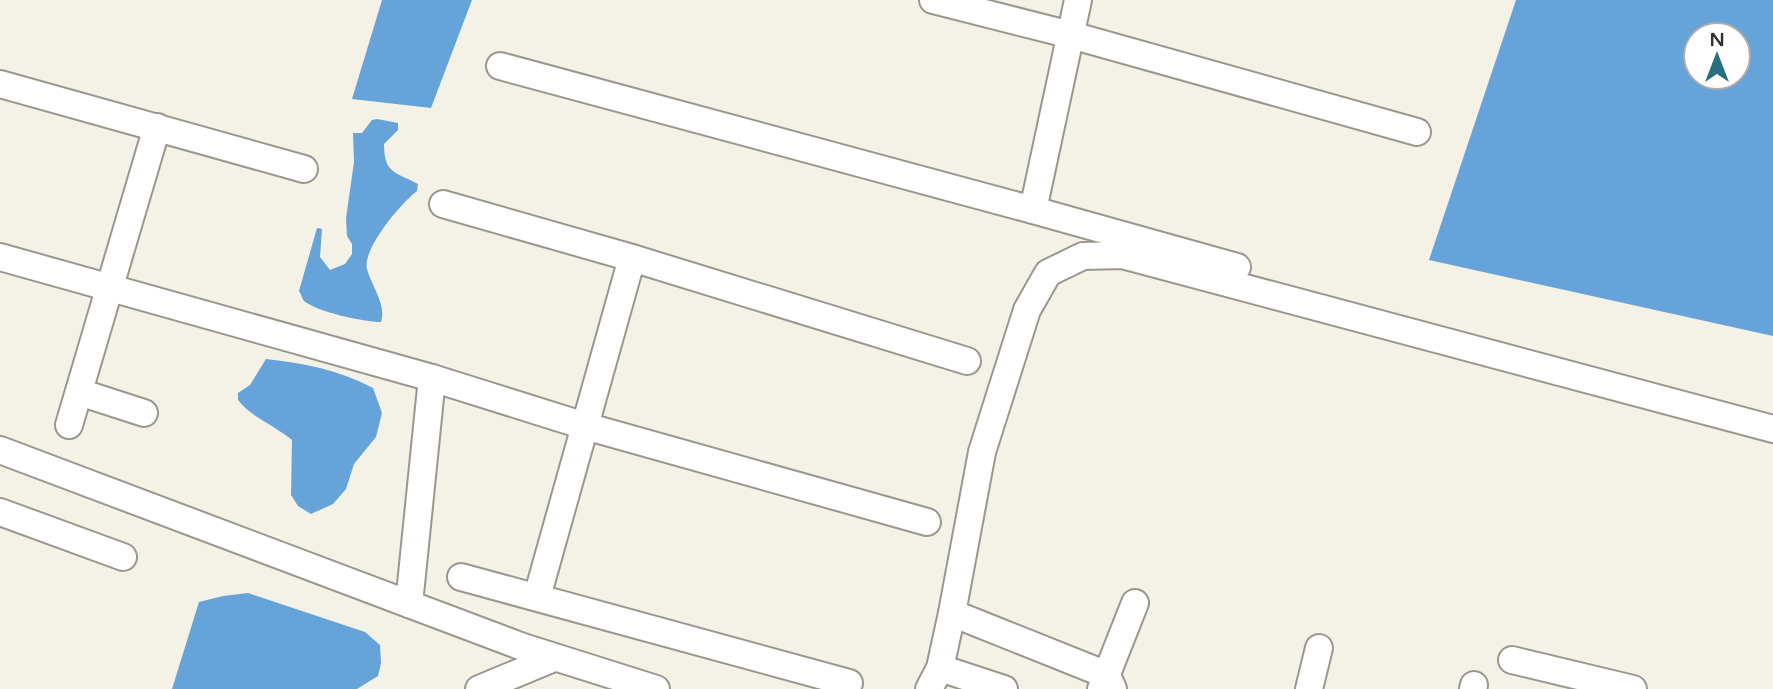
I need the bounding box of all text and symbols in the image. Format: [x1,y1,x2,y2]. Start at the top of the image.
north arrow [1682,21,1752,91]
text: N [1709,29,1725,51]

